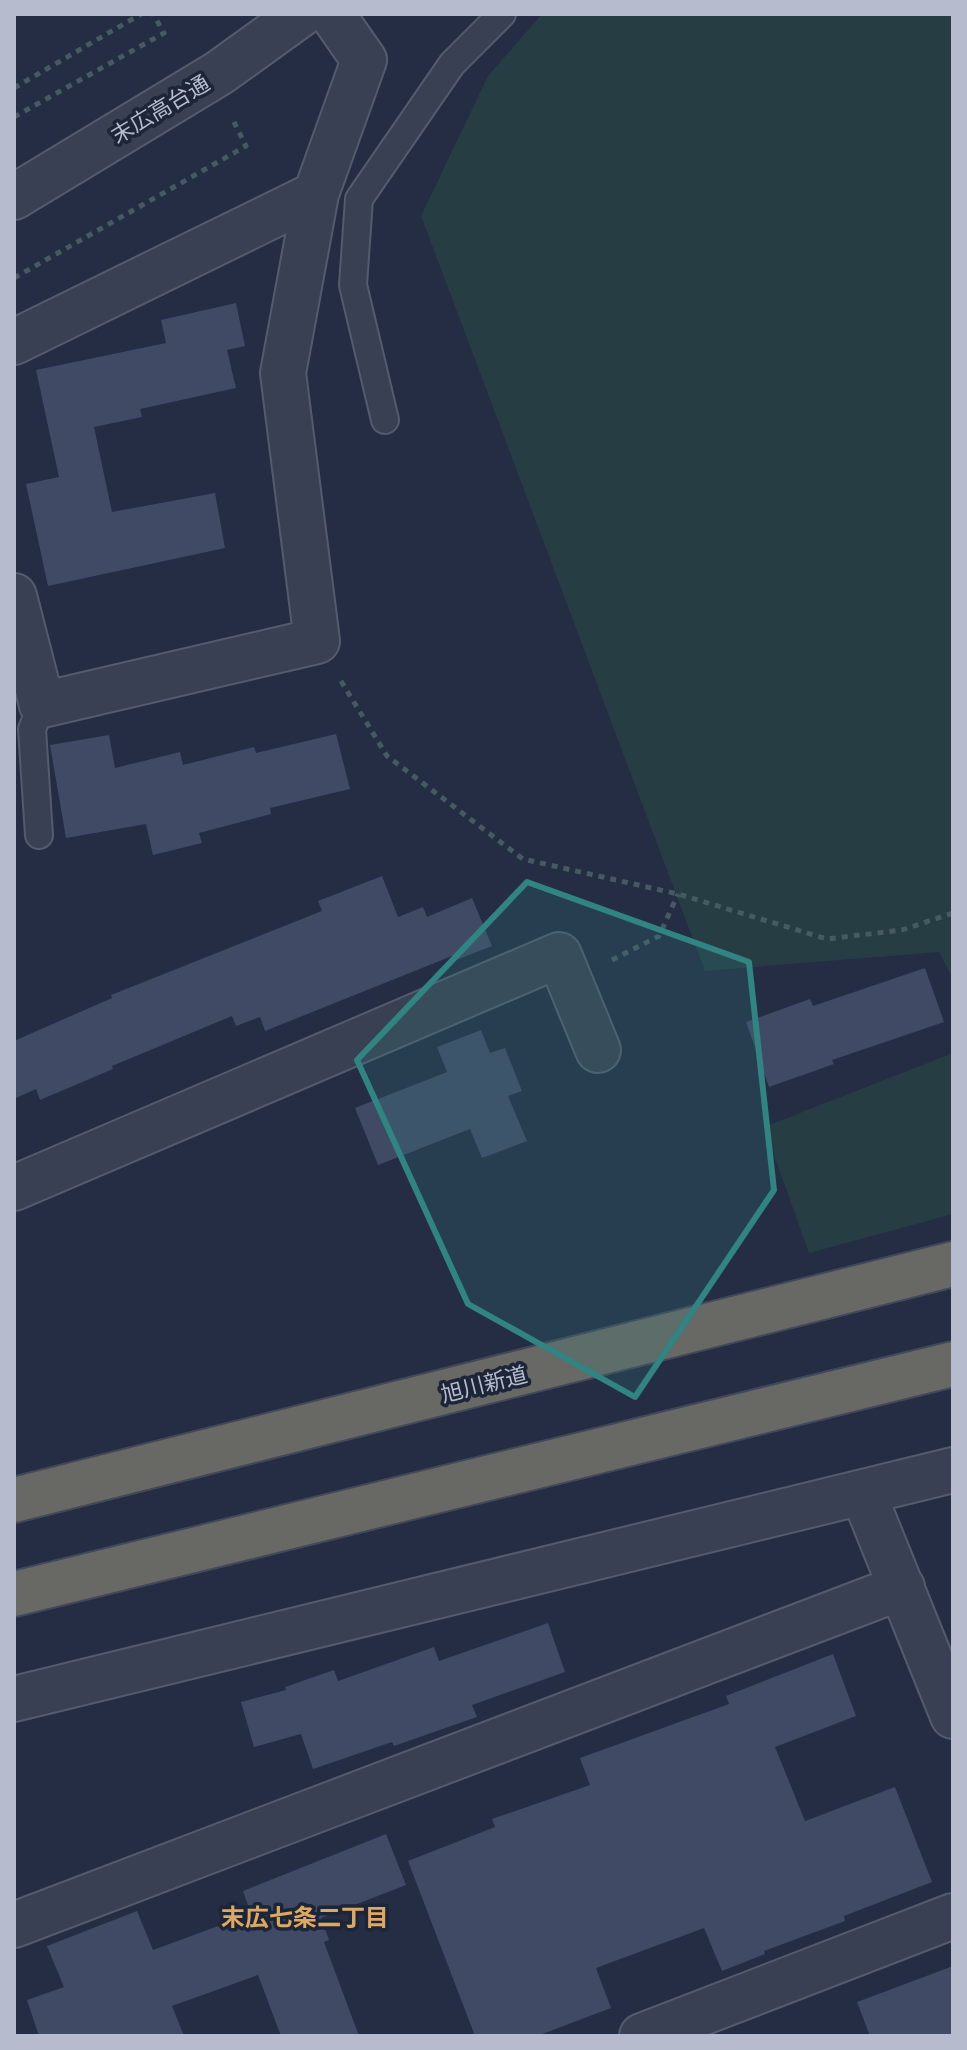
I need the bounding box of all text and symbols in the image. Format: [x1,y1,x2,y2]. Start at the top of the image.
street label: 末広高台通 [107,70,214,148]
street label: 旭川新道 [438,1362,530,1407]
district label: 末広七条二丁目 [221,1904,389,1931]

